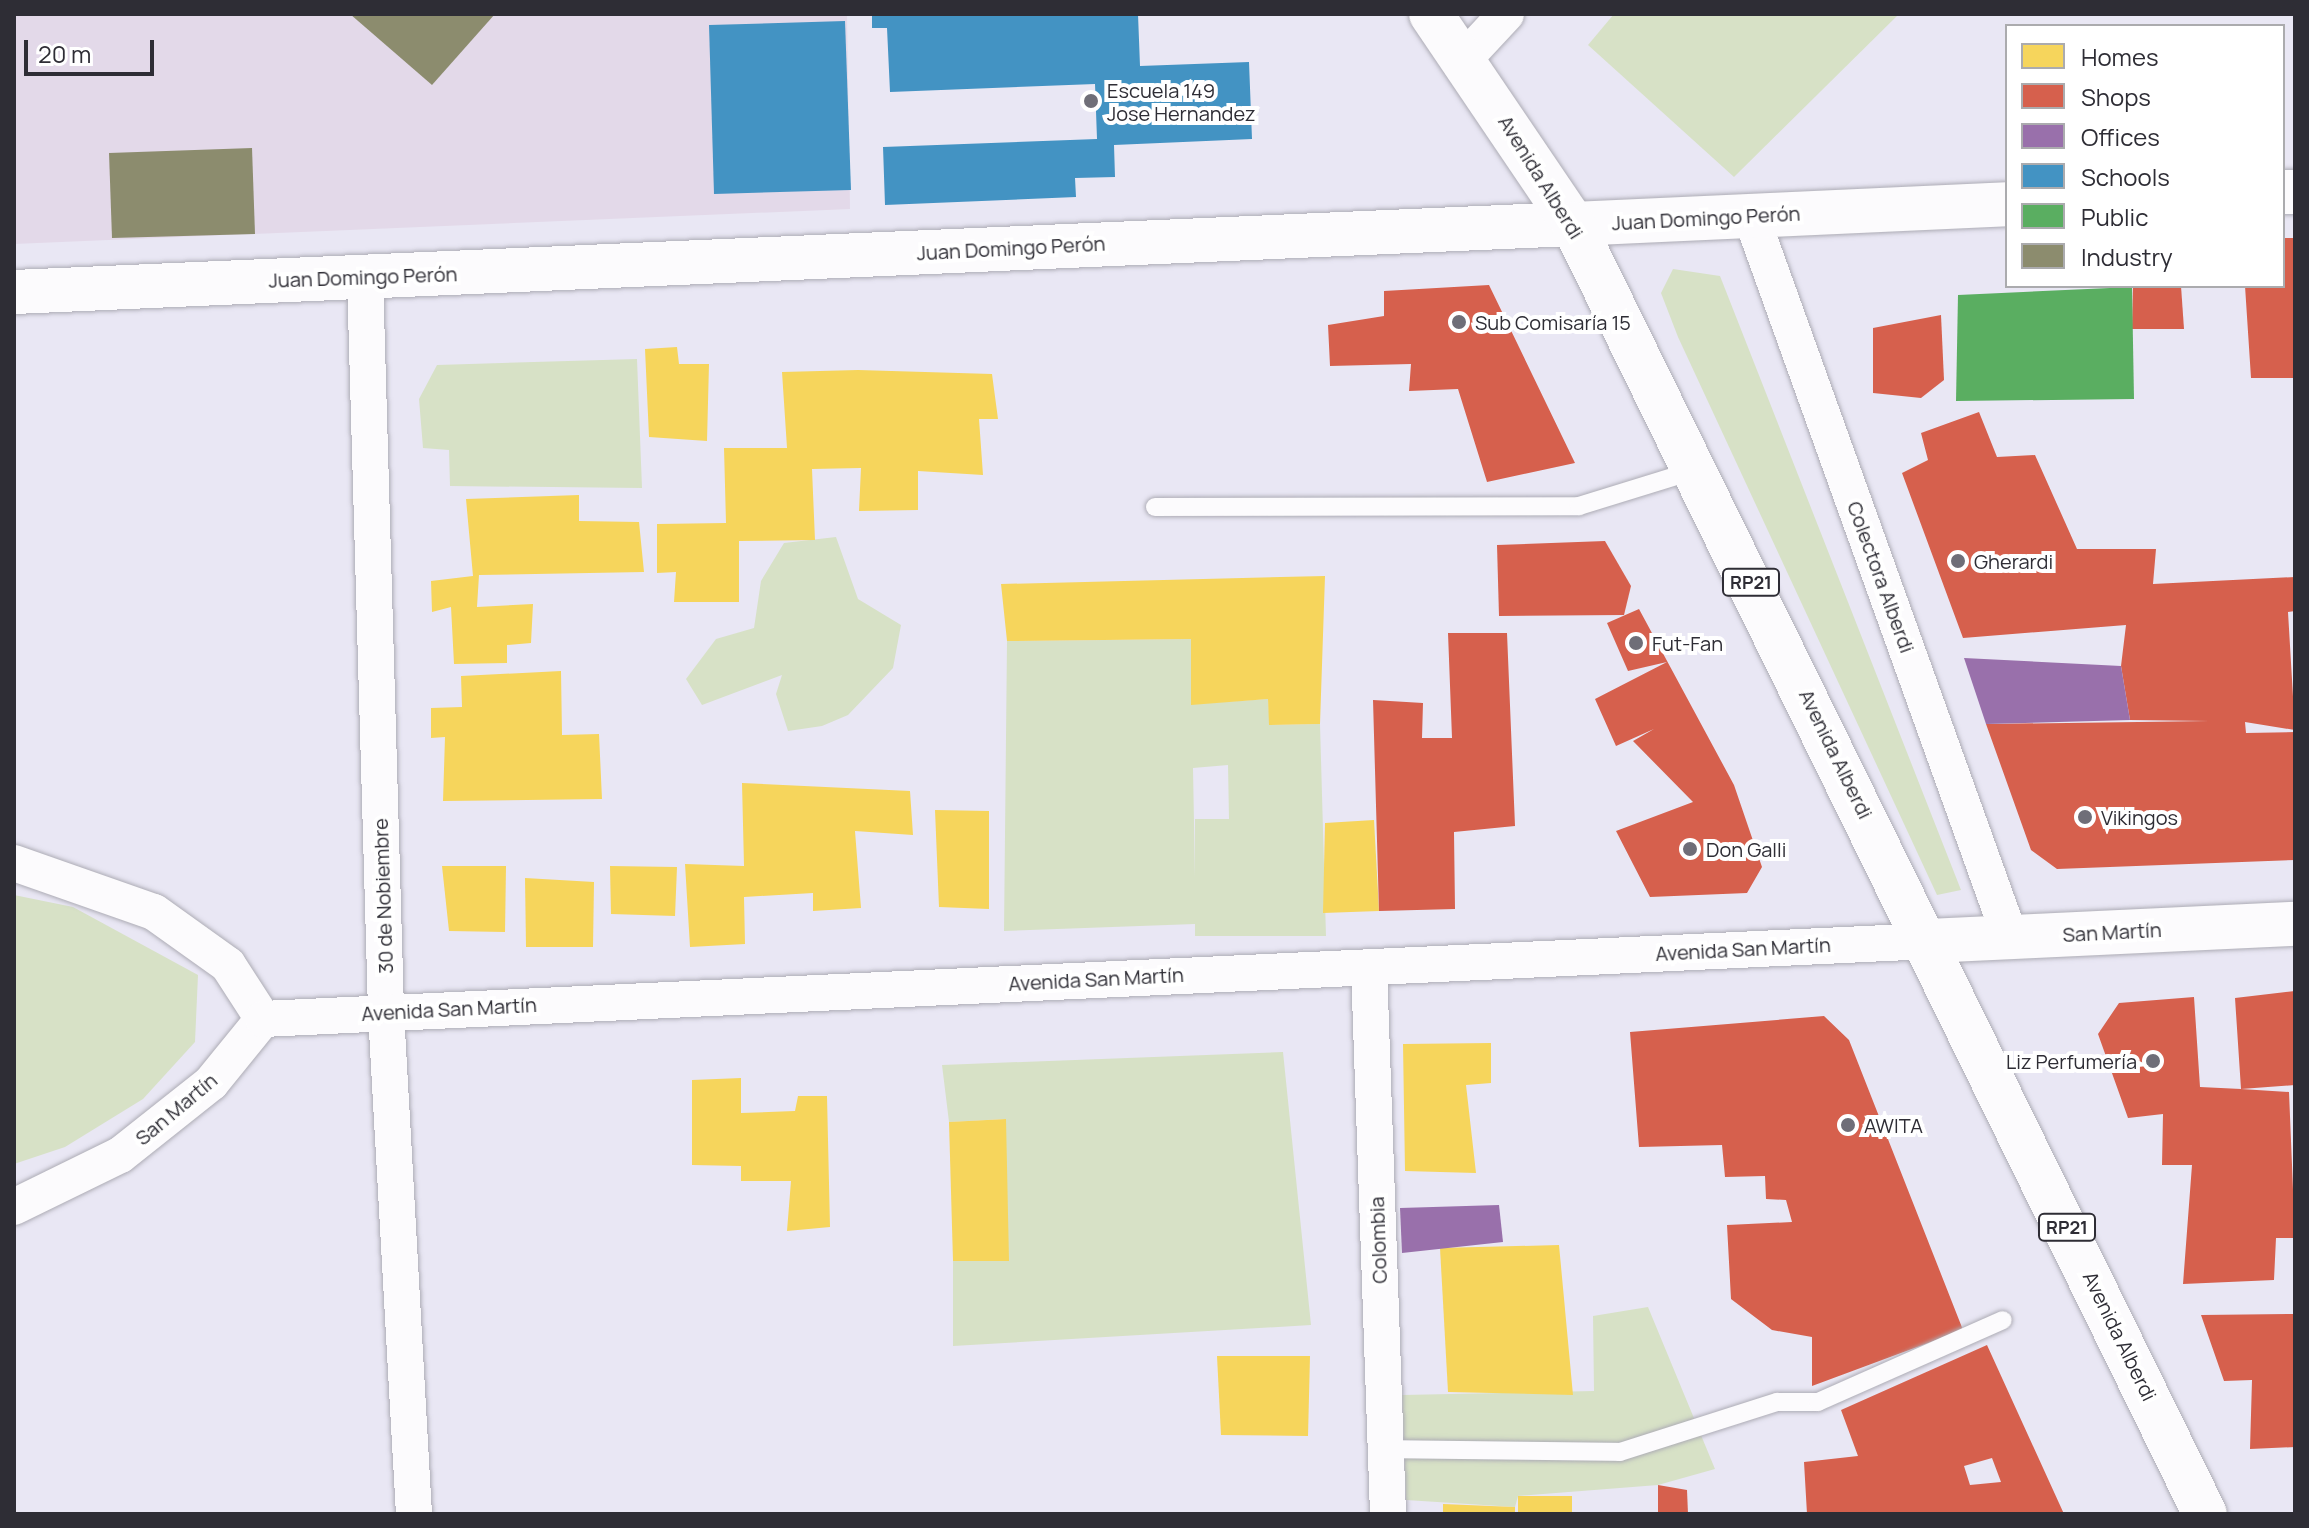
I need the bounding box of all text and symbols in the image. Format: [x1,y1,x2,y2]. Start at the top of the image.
scale bar [28,24,158,74]
legend [2005,24,2285,288]
text: 20 m [38,37,91,70]
text: Homes [2081,40,2159,73]
place label: Escuela 149 Jose Hernandez [1107,78,1256,125]
text: Shops [2081,80,2151,113]
marker: Escuela 149 Jose Hernandez [1082,92,1100,110]
street label: Avenida Alberdi [1493,111,1589,243]
text: Offices [2081,120,2160,153]
text: Schools [2081,160,2170,193]
text: Public [2081,200,2148,233]
street label: Juan Domingo Perón [1611,201,1801,235]
street label: Juan Domingo Perón [916,231,1106,265]
text: Industry [2081,240,2173,273]
street label: Juan Domingo Perón [268,262,458,292]
place label: Sub Comisaría 15 [1475,310,1631,334]
marker: Sub Comisaría 15 [1450,313,1468,331]
street label: Colectora Alberdi [1842,498,1920,656]
place label: Gherardi [1974,549,2053,573]
marker: Gherardi [1949,552,1967,570]
road number: RP21 [1721,568,1781,596]
place label: Fut-Fan [1652,631,1723,655]
marker: Fut-Fan [1627,634,1645,652]
street label: Avenida Alberdi [1794,685,1878,823]
place label: Vikingos [2101,805,2178,829]
marker: Vikingos [2076,808,2094,826]
street label: 30 de Nobiembre [368,818,398,974]
place label: Don Galli [1706,837,1786,861]
marker: Don Galli [1681,840,1699,858]
street label: San Martín [2062,917,2162,947]
street label: Avenida San Martín [1655,932,1831,966]
street label: Avenida San Martín [1008,962,1184,996]
street label: Avenida San Martín [361,992,537,1026]
place label: Liz Perfumería [2006,1049,2137,1073]
marker: Liz Perfumería [2144,1052,2162,1070]
street label: San Martín [130,1068,222,1150]
place label: AWITA [1864,1113,1923,1137]
marker: AWITA [1839,1116,1857,1134]
street label: Colombia [1364,1196,1392,1284]
road number: RP21 [2037,1213,2097,1241]
street label: Avenida Alberdi [2078,1267,2162,1405]

